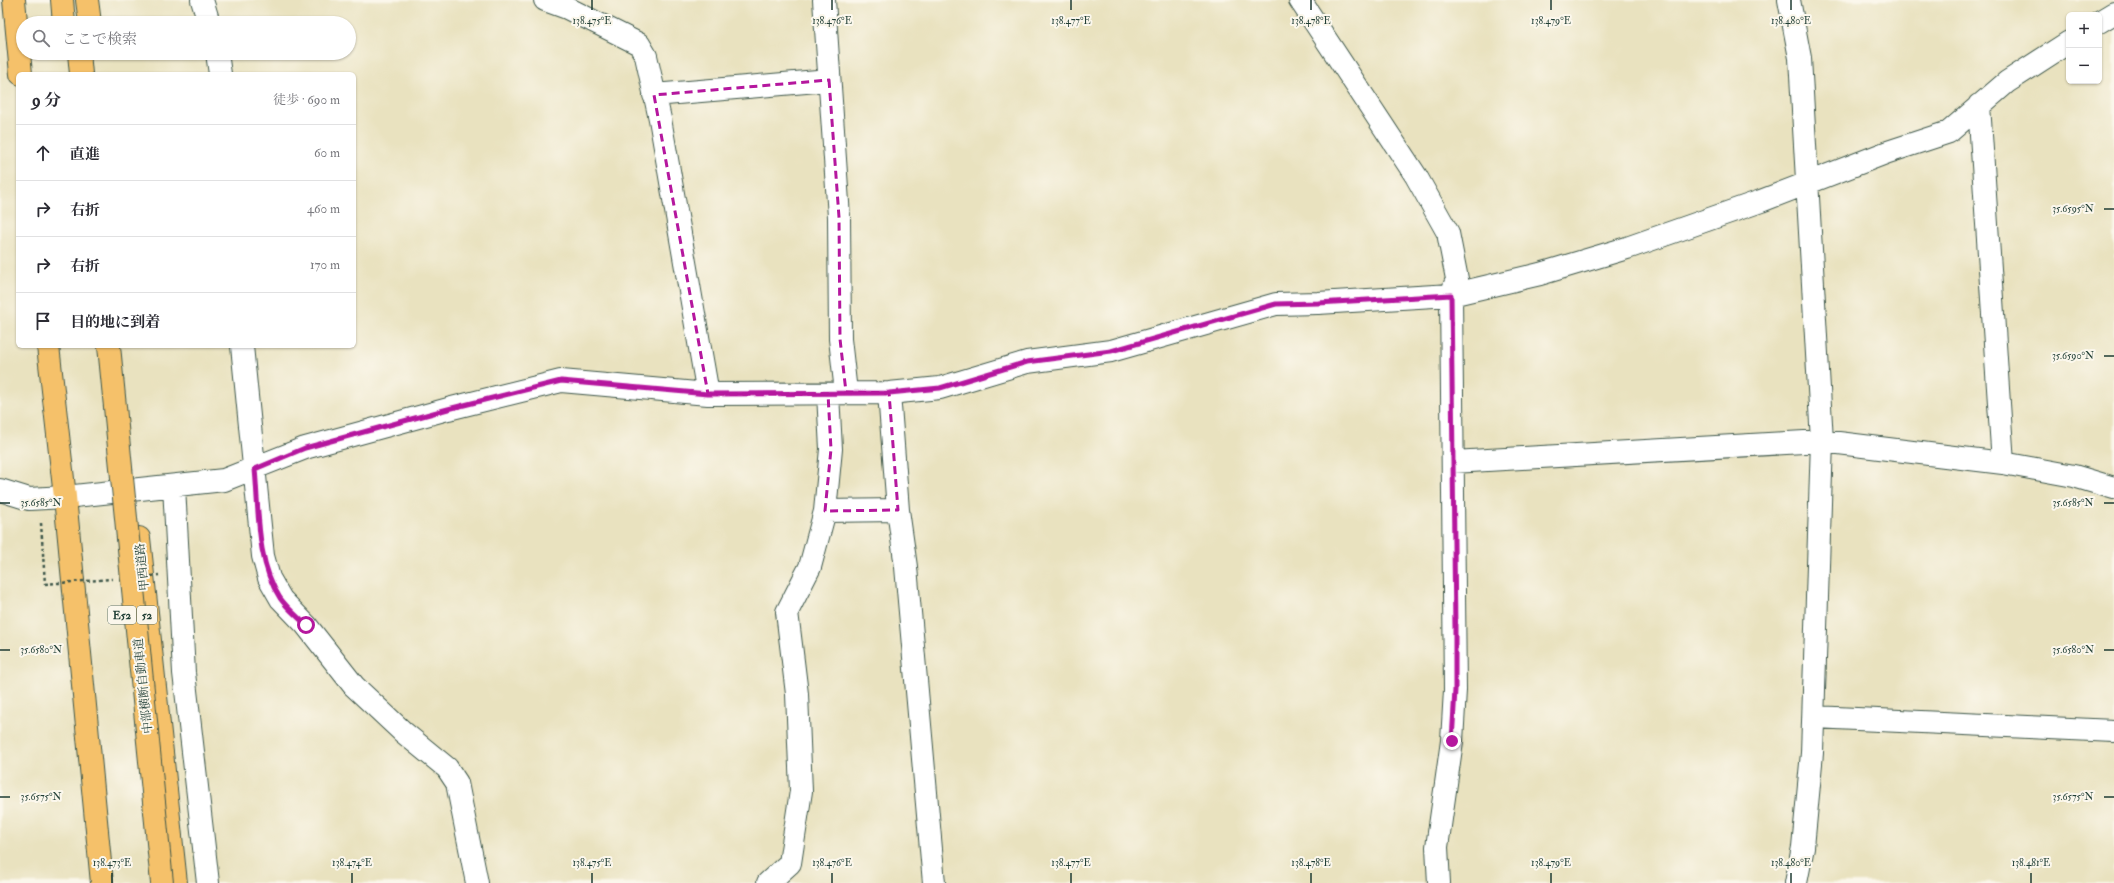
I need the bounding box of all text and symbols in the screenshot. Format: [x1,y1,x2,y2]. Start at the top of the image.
map controls [2066,12,2102,84]
button: + [2066,12,2102,48]
text: 138.475°E [572,15,612,27]
text: 138.476°E [812,15,852,27]
text: 138.477°E [1051,15,1091,27]
text: 138.478°E [1291,15,1331,27]
text: 138.479°E [1531,15,1571,27]
text: 138.480°E [1771,15,1811,27]
search box [16,16,356,60]
icon: search [30,27,52,49]
text: ここで検索 [62,30,137,49]
button: − [2066,48,2102,84]
text: 9 分 [32,90,61,111]
text: 徒歩 · 690 m [273,92,340,108]
icon: ahead [32,142,54,164]
text: 直進 [70,145,100,164]
text: 60 m [314,145,340,161]
icon: right [32,198,54,220]
text: 右折 [70,201,100,220]
text: 460 m [307,201,340,217]
text: 35.6595°N [2052,203,2094,215]
icon: right [32,254,54,276]
text: 右折 [70,257,100,276]
text: 170 m [310,257,340,273]
icon: arrive [32,310,54,332]
text: 目的地に到着 [70,313,160,332]
text: 35.6590°N [2052,350,2094,362]
text: 35.6585°N [20,497,62,509]
text: 35.6585°N [2052,497,2094,509]
street label: 甲西道路 [133,542,152,592]
road number: E52 [108,606,136,624]
road number: 52 [137,606,157,624]
route start [297,616,315,634]
street label: 中部横断自動車道 [131,637,156,734]
text: 35.6580°N [20,644,62,656]
text: 35.6580°N [2052,644,2094,656]
route end [1443,732,1461,750]
text: 35.6575°N [21,791,61,803]
text: 35.6575°N [2053,791,2093,803]
text: 138.473°E [93,857,131,869]
text: 138.474°E [332,857,372,869]
text: 138.475°E [572,857,612,869]
text: 138.476°E [812,857,852,869]
text: 138.477°E [1051,857,1091,869]
text: 138.478°E [1291,857,1331,869]
text: 138.479°E [1531,857,1571,869]
text: 138.480°E [1771,857,1811,869]
text: 138.481°E [2012,857,2050,869]

